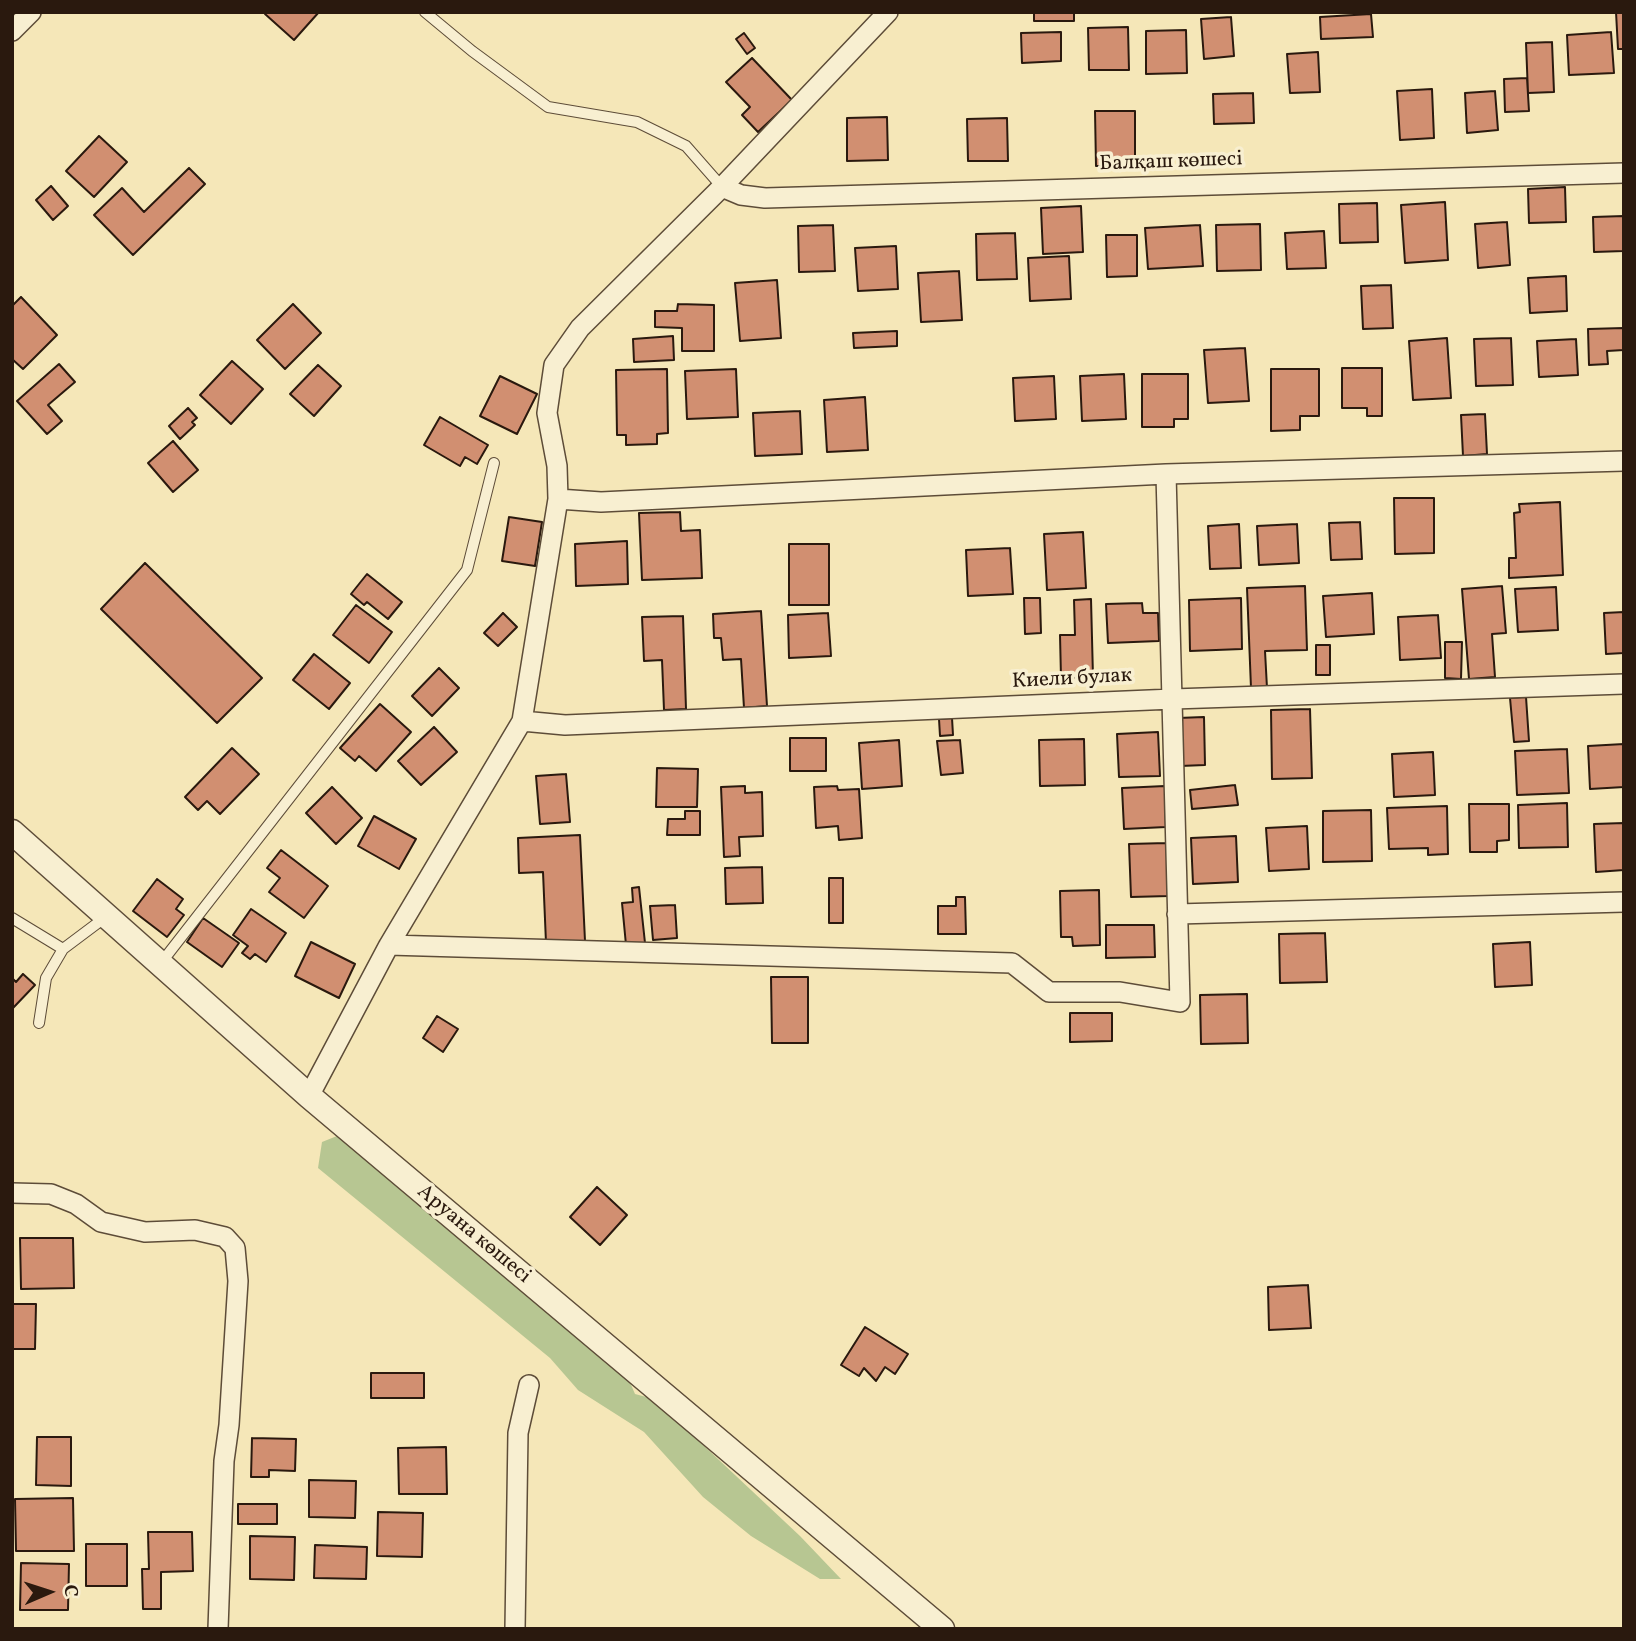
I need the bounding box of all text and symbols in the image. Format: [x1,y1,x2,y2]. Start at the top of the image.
street label: Балқаш көшесі [1099,148,1243,178]
street label: Киели булак [1011,664,1133,696]
street label: Аруана көшесі [411,1180,535,1290]
north arrow [14,1557,84,1627]
text: С [57,1584,83,1598]

